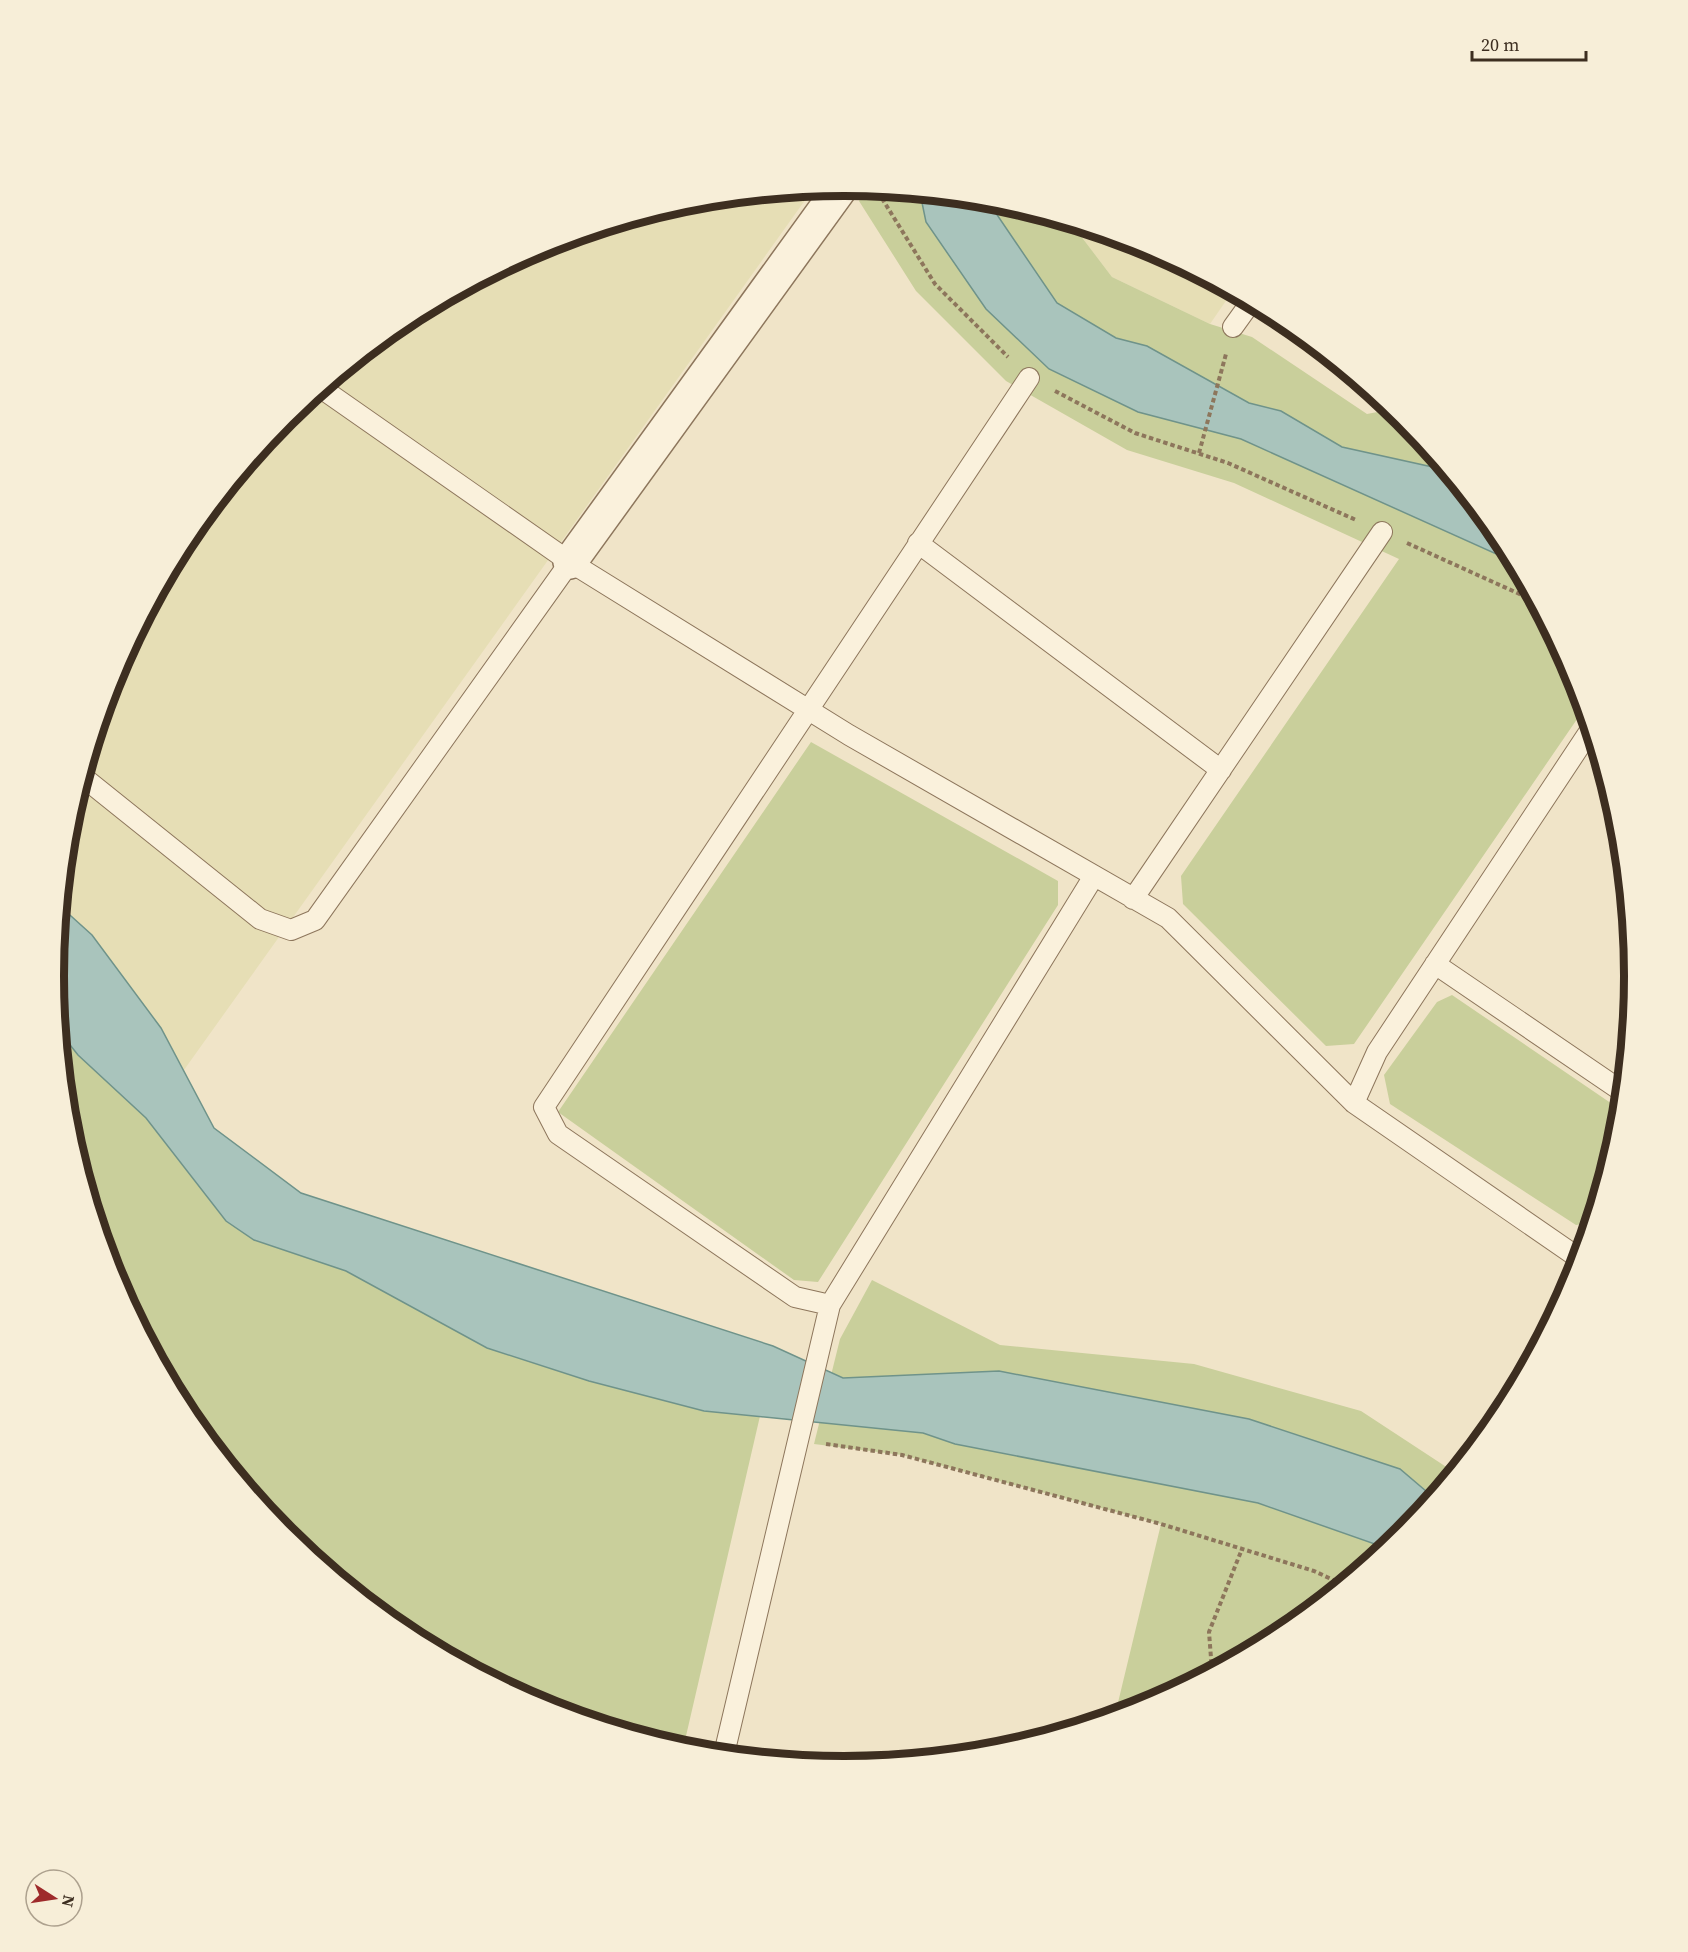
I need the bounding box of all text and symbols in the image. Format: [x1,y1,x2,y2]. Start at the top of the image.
scale bar [1472,24,1586,62]
text: 20 m [1481,32,1519,57]
north arrow [24,1868,84,1928]
text: N [57,1893,81,1909]

